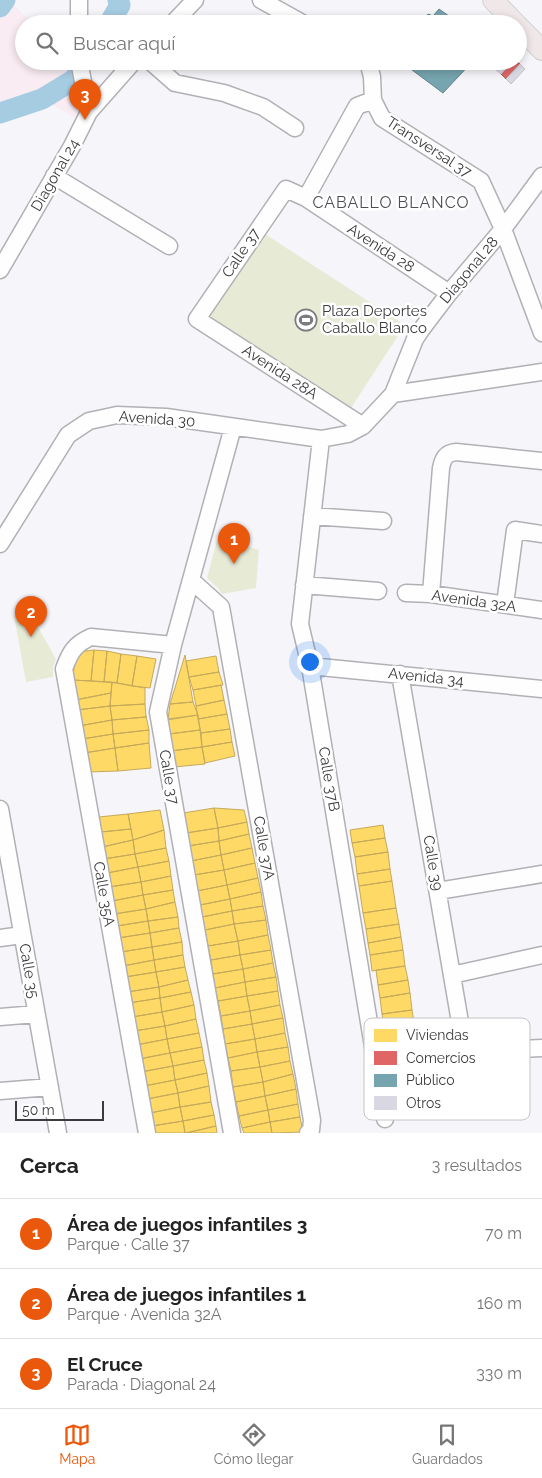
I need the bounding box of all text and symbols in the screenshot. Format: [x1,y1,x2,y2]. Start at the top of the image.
search box [15,15,527,70]
icon: search [33,29,61,57]
text: Buscar aquí [73,32,175,54]
pin: 3 [69,79,101,120]
street label: Transversal 37 [383,113,475,181]
street label: Diagonal 24 [27,136,83,214]
district label: CABALLO BLANCO [312,193,470,212]
street label: Avenida 28 [344,220,418,276]
street label: Calle 37 [218,225,264,281]
street label: Diagonal 28 [436,233,502,307]
place label: Plaza Deportes Caballo Blanco [322,302,427,337]
sports icon: Plaza Deportes Caballo Blanco [294,308,318,332]
street label: Avenida 28A [239,341,321,403]
street label: Avenida 30 [118,407,196,431]
pin: 1 [218,523,250,564]
street label: Avenida 32A [430,586,518,616]
pin: 2 [15,596,47,637]
your location [297,649,323,675]
street label: Avenida 34 [387,664,465,690]
street label: Calle 37B [314,745,344,813]
street label: Calle 37 [155,748,183,806]
street label: Calle 37A [250,815,278,881]
street label: Calle 39 [419,834,447,892]
street label: Calle 35A [89,860,119,928]
street label: Calle 35 [15,942,43,1000]
legend [364,1018,530,1120]
text: Viviendas [406,1027,469,1043]
text: Comercios [406,1050,476,1066]
text: Público [406,1072,454,1088]
text: Otros [406,1095,441,1111]
scale bar [15,1098,104,1121]
text: 50 m [22,1102,55,1118]
text: Cerca [20,1153,79,1178]
text: 3 resultados [432,1156,522,1175]
text: Área de juegos infantiles 3 [67,1213,307,1235]
text: 1 [32,1224,40,1243]
text: 70 m [485,1224,522,1243]
text: Parque · Calle 37 [67,1235,190,1254]
text: Área de juegos infantiles 1 [67,1283,306,1305]
text: 2 [31,1294,41,1313]
text: 160 m [477,1294,522,1313]
text: Parque · Avenida 32A [67,1305,222,1324]
text: El Cruce [67,1353,143,1375]
text: 3 [32,1364,40,1383]
text: 330 m [476,1364,522,1383]
text: Parada · Diagonal 24 [67,1375,216,1394]
tab: Mapa [59,1421,95,1467]
tab: Cómo llegar [214,1421,294,1467]
tab: Guardados [412,1421,483,1467]

